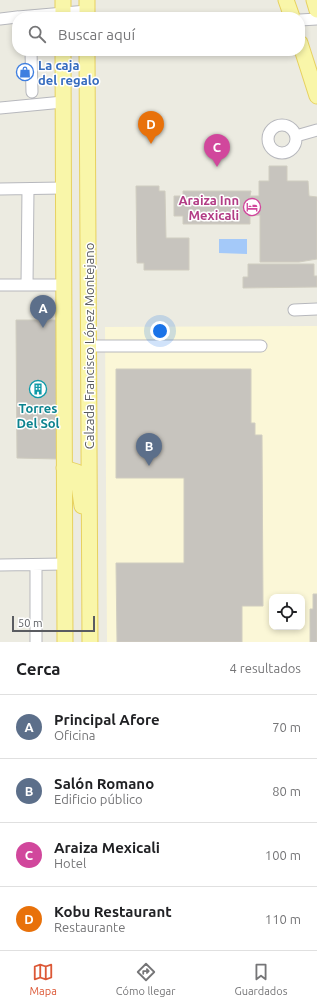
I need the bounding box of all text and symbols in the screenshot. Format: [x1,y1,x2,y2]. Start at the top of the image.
search box [12,12,305,56]
icon: search [26,23,48,45]
text: Buscar aquí [58,26,135,43]
place label: La caja del regalo [38,58,100,87]
shop icon: La caja del regalo [15,62,35,82]
pin: D [138,111,164,144]
pin: C [204,134,230,167]
place label: Araiza Inn Mexicali [178,193,239,222]
hotel icon: Araiza Inn Mexicali [242,197,262,217]
street label: Calzada Francisco López Montejano [82,243,96,449]
pin: A [30,295,56,328]
your location [150,321,170,341]
building icon: Torres Del Sol [28,379,48,399]
place label: Torres Del Sol [16,401,60,430]
pin: B [136,433,162,466]
map controls [269,594,305,630]
button: locate [269,594,305,630]
scale bar [12,614,95,633]
text: 50 m [18,617,42,629]
text: Cerca [16,659,61,678]
text: 4 resultados [230,661,301,675]
text: Principal Afore [54,711,160,728]
text: A [24,720,34,734]
text: 70 m [272,720,301,734]
text: Oficina [54,728,96,742]
text: Salón Romano [54,775,154,792]
text: B [25,784,33,798]
text: 80 m [272,784,301,798]
text: Edificio público [54,792,143,806]
text: Araiza Mexicali [54,839,160,856]
text: C [25,848,33,862]
text: 100 m [265,848,301,862]
text: Hotel [54,856,86,870]
text: Kobu Restaurant [54,903,172,920]
text: D [24,912,34,926]
text: 110 m [265,912,301,926]
text: Restaurante [54,920,125,934]
tab: Mapa [29,961,57,997]
tab: Cómo llegar [116,961,175,997]
tab: Guardados [234,961,288,997]

